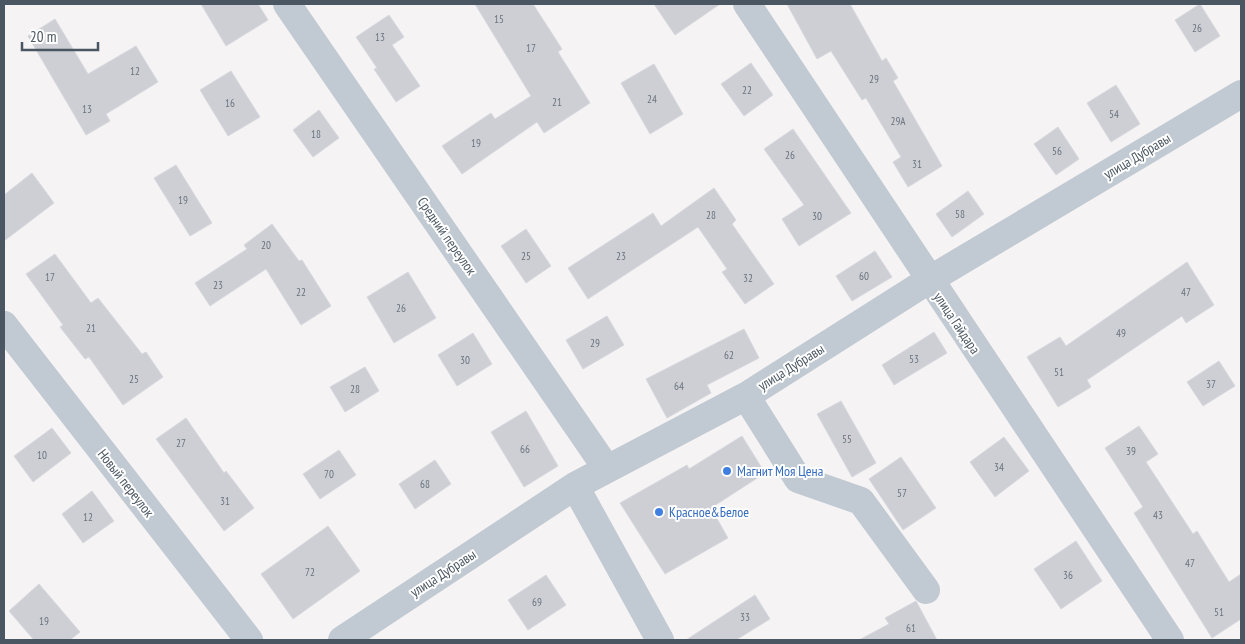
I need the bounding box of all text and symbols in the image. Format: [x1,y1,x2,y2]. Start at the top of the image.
house number: 15 [494,12,504,26]
scale bar [22,20,99,52]
house number: 26 [1192,21,1202,35]
text: 20 m [30,27,56,46]
house number: 13 [375,30,385,44]
house number: 17 [526,41,536,55]
house number: 12 [130,64,140,78]
house number: 29 [869,72,879,86]
house number: 22 [742,83,752,97]
house number: 24 [647,92,657,106]
house number: 21 [552,95,562,109]
house number: 16 [225,96,235,110]
house number: 13 [82,102,92,116]
house number: 54 [1109,107,1119,121]
house number: 29А [890,114,906,128]
house number: 18 [311,127,321,141]
street label: улица Дубравы [1100,129,1174,183]
house number: 19 [471,136,481,150]
house number: 56 [1052,144,1062,158]
house number: 26 [785,148,795,162]
house number: 31 [912,157,922,171]
house number: 19 [178,193,188,207]
street label: Средний переулок [413,193,481,279]
house number: 58 [955,207,965,221]
house number: 28 [706,208,716,222]
house number: 30 [812,209,822,223]
house number: 20 [261,238,271,252]
house number: 25 [521,249,531,263]
house number: 23 [616,249,626,263]
house number: 60 [859,269,869,283]
house number: 17 [45,270,55,284]
house number: 32 [743,271,753,285]
house number: 23 [213,278,223,292]
house number: 22 [296,285,306,299]
house number: 47 [1181,285,1191,299]
street label: улица Гайдара [930,289,984,357]
house number: 26 [396,301,406,315]
house number: 21 [86,321,96,335]
house number: 49 [1116,326,1126,340]
house number: 29 [590,336,600,350]
street label: улица Дубравы [754,340,828,394]
house number: 62 [724,348,734,362]
house number: 53 [909,352,919,366]
house number: 30 [460,353,470,367]
house number: 51 [1054,365,1064,379]
house number: 25 [129,372,139,386]
house number: 37 [1206,377,1216,391]
house number: 64 [674,379,684,393]
house number: 28 [350,382,360,396]
house number: 55 [842,432,852,446]
house number: 27 [176,436,186,450]
house number: 66 [520,442,530,456]
house number: 39 [1126,444,1136,458]
street label: Новый переулок [94,445,159,521]
house number: 10 [37,448,47,462]
house number: 34 [994,460,1004,474]
place label: Магнит Моя Цена [737,462,823,480]
marker: Магнит Моя Цена [721,465,733,477]
house number: 70 [324,467,334,481]
house number: 68 [420,477,430,491]
house number: 57 [897,486,907,500]
house number: 31 [220,494,230,508]
place label: Красное&Белое [669,503,749,521]
marker: Красное&Белое [653,506,665,518]
house number: 43 [1153,508,1163,522]
house number: 12 [83,510,93,524]
street label: улица Дубравы [407,545,479,601]
house number: 47 [1185,556,1195,570]
house number: 72 [305,565,315,579]
house number: 36 [1063,568,1073,582]
house number: 69 [532,595,542,609]
house number: 51 [1214,605,1224,619]
house number: 33 [740,610,750,624]
house number: 19 [39,614,49,628]
house number: 61 [906,621,916,635]

